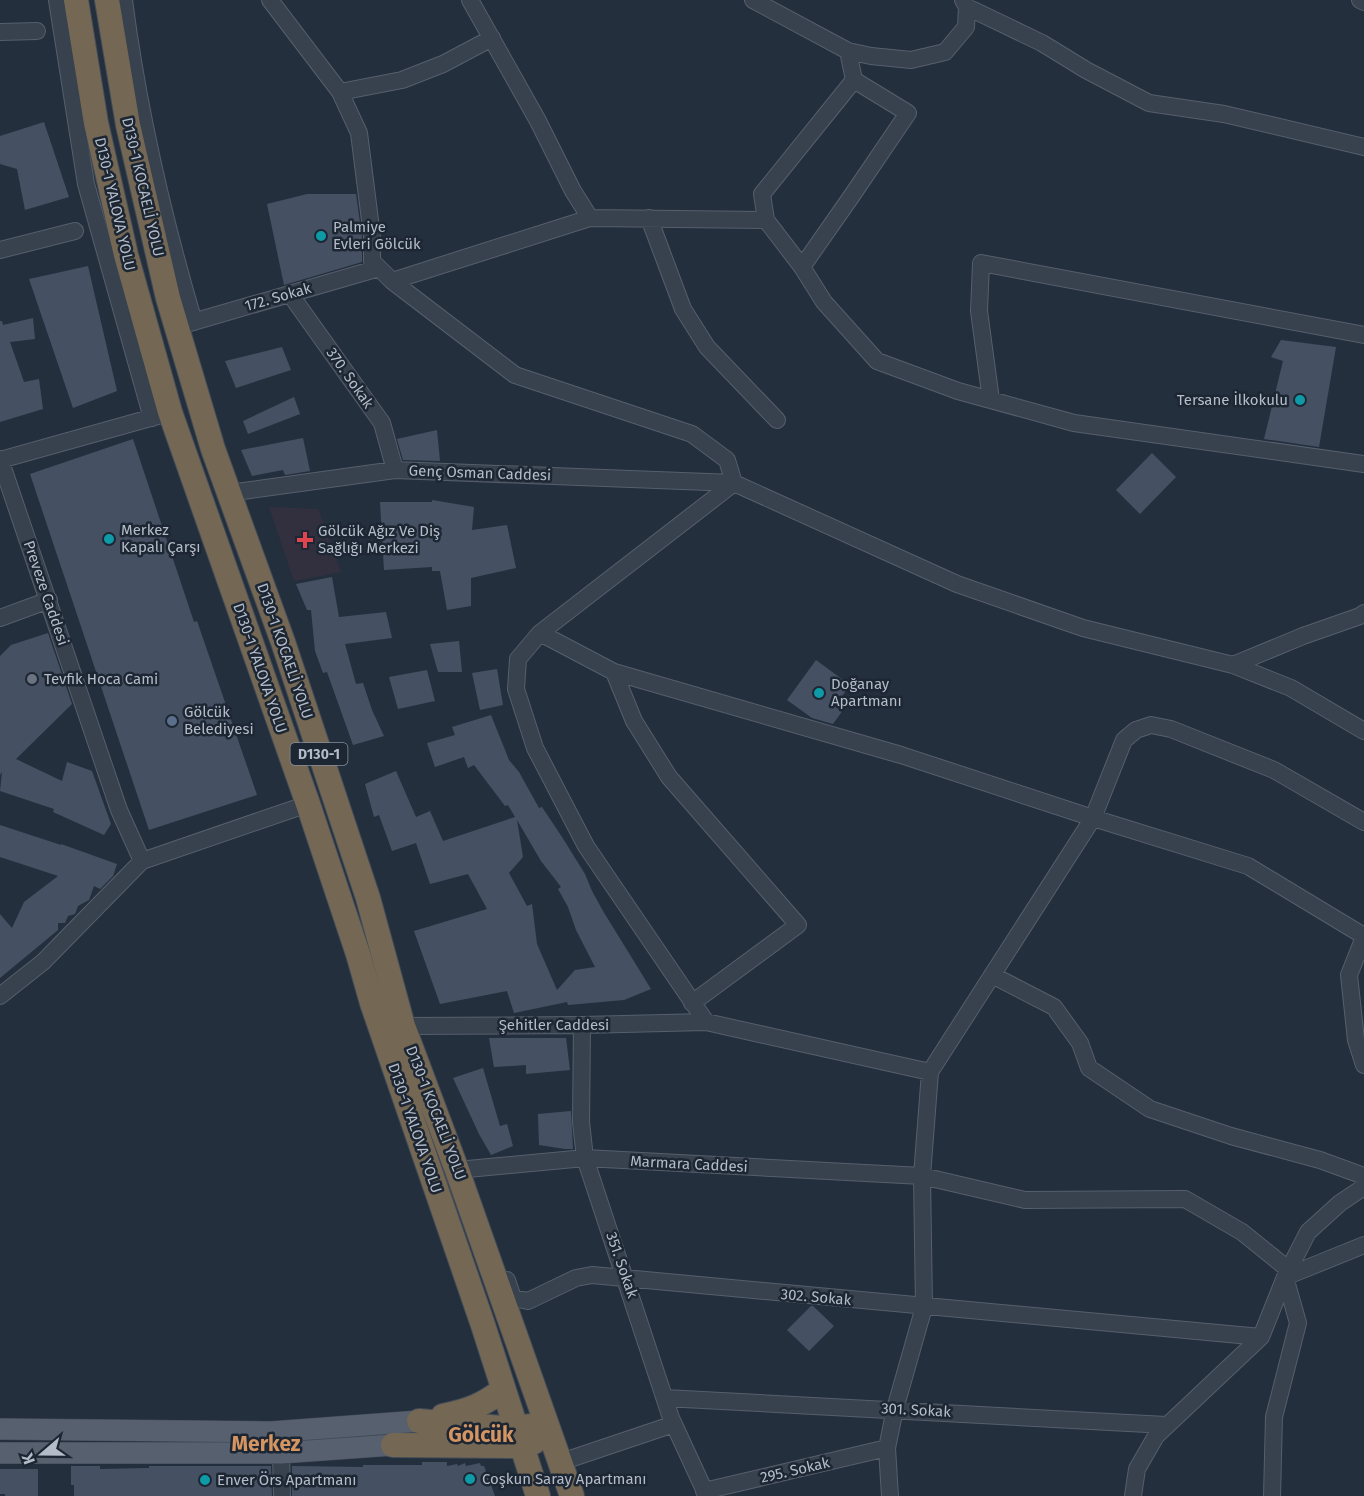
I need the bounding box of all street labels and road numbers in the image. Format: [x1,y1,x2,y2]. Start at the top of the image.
street label: D130-1 KOCAELİ YOLU [118,116,168,258]
street label: D130-1 YALOVA YOLU [91,136,139,272]
street label: 172. Sokak [243,279,314,315]
street label: 370. Sokak [323,344,378,412]
street label: Genç Osman Caddesi [408,462,552,484]
street label: Preveze Caddesi [20,538,72,648]
street label: D130-1 KOCAELİ YOLU [253,581,317,721]
street label: D130-1 YALOVA YOLU [229,601,291,735]
road number: D130-1 [290,743,348,765]
street label: Şehitler Caddesi [499,1016,609,1034]
street label: D130-1 KOCAELİ YOLU [402,1043,470,1183]
street label: D130-1 YALOVA YOLU [384,1061,446,1195]
street label: Marmara Caddesi [630,1152,748,1176]
street label: 351. Sokak [602,1230,642,1301]
street label: 302. Sokak [780,1285,852,1309]
street label: 301. Sokak [881,1399,952,1421]
street label: 295. Sokak [759,1453,832,1487]

